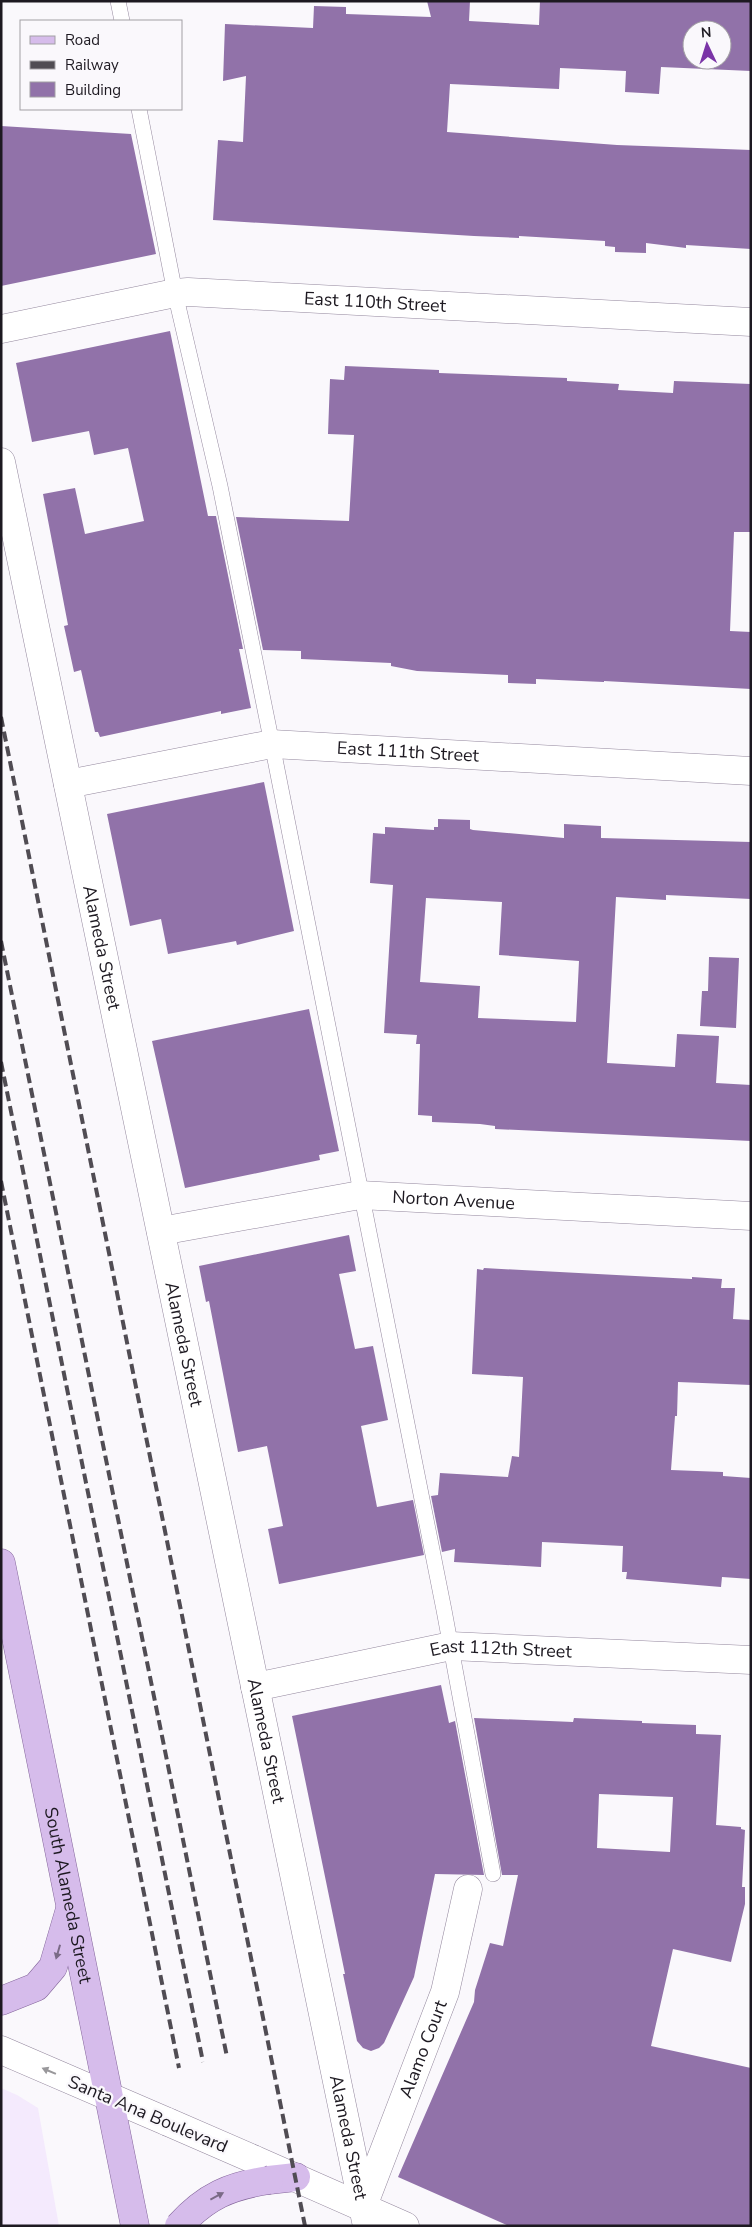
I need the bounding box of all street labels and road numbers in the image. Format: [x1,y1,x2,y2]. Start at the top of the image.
street label: East 110th Street [303,286,447,318]
street label: East 111th Street [336,736,480,768]
street label: Alameda Street [77,883,127,1013]
street label: Norton Avenue [392,1185,516,1215]
street label: Alameda Street [159,1280,209,1409]
street label: East 112th Street [428,1634,573,1664]
street label: Alameda Street [242,1676,291,1806]
street label: South Alameda Street [39,1805,98,1986]
street label: Alamo Court [393,1996,453,2101]
street label: Santa Ana Boulevard [64,2069,232,2159]
street label: Alameda Street [324,2073,373,2203]

